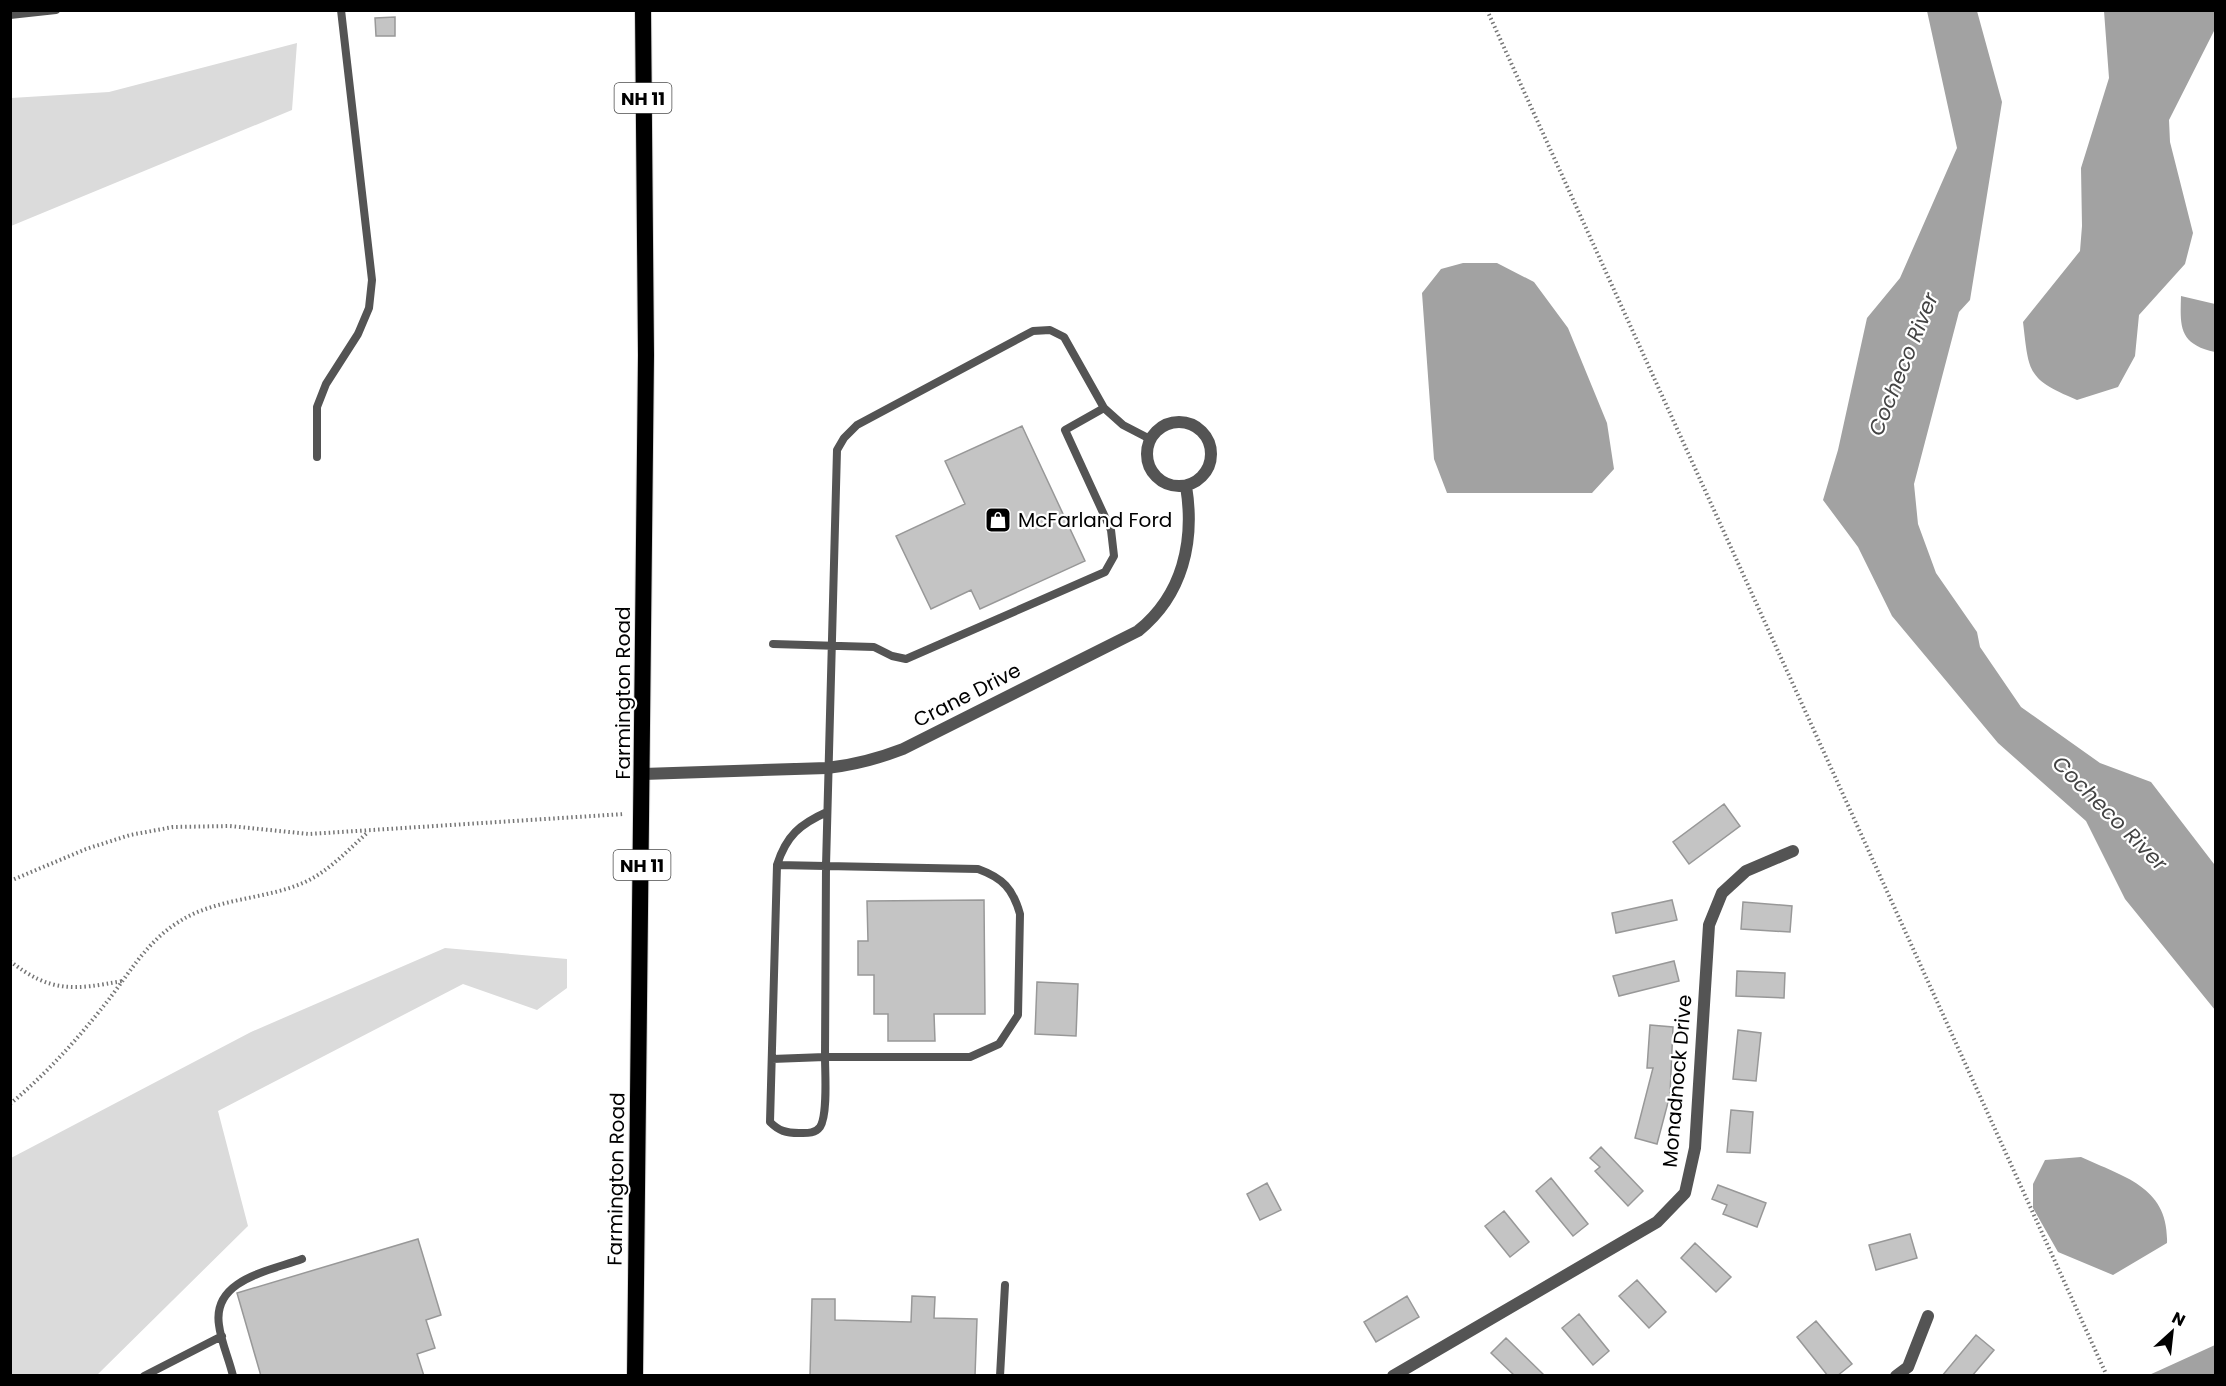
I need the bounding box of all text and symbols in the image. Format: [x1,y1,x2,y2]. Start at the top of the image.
road number: NH 11 [614,83,672,113]
water label: Cocheco River [1861,287,1945,440]
shop icon: McFarland Ford [983,505,1013,535]
place label: McFarland Ford [1018,506,1172,534]
street label: Farmington Road [609,606,637,780]
street label: Crane Drive [908,656,1026,734]
water label: Cocheco River [2046,749,2175,878]
road number: NH 11 [614,850,670,880]
street label: Monadnock Drive [1655,993,1699,1169]
street label: Farmington Road [600,1092,632,1266]
north arrow [2142,1302,2202,1362]
text: N [2168,1306,2189,1332]

